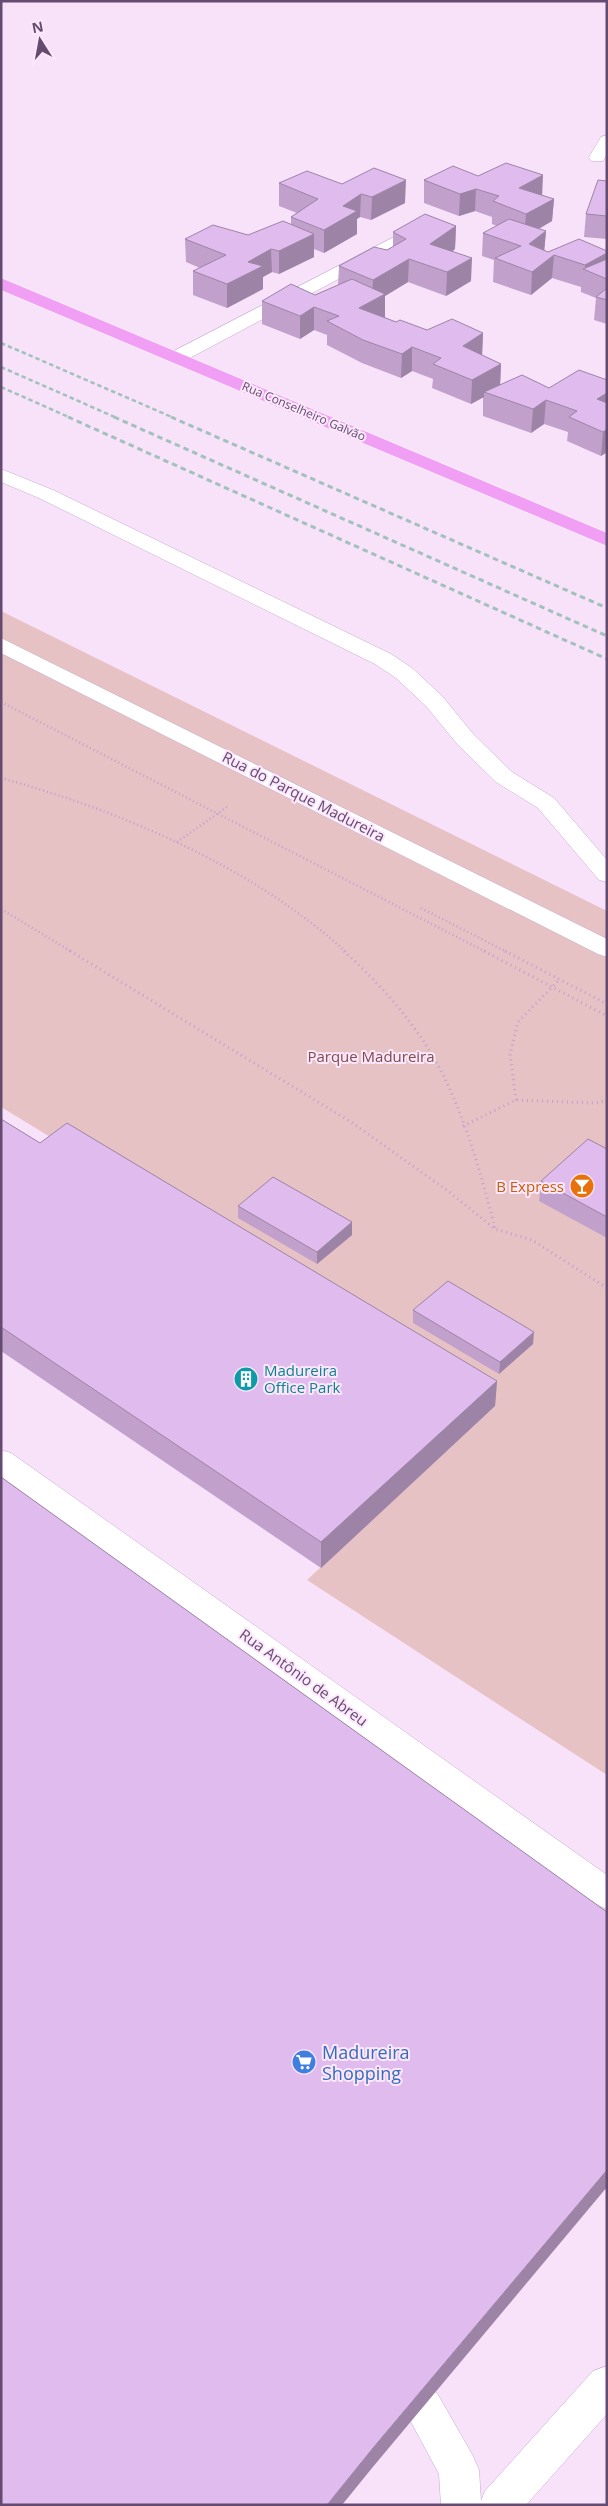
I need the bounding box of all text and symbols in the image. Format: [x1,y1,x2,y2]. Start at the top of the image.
north arrow [15,15,65,65]
text: N [30,16,45,37]
street label: Rua Conselheiro Galvão [240,377,368,445]
street label: Rua do Parque Madureira [219,746,389,846]
park label: Parque Madureira [307,1046,435,1066]
bar icon: B Express [569,1173,595,1199]
place label: B Express [496,1176,564,1196]
place label: Madureira Office Park [264,1360,341,1397]
building icon: Madureira Office Park [233,1366,259,1392]
street label: Rua Antônio de Abreu [236,1624,372,1730]
place label: Madureira Shopping [322,2040,410,2085]
supermarket icon: Madureira Shopping [291,2049,317,2075]

